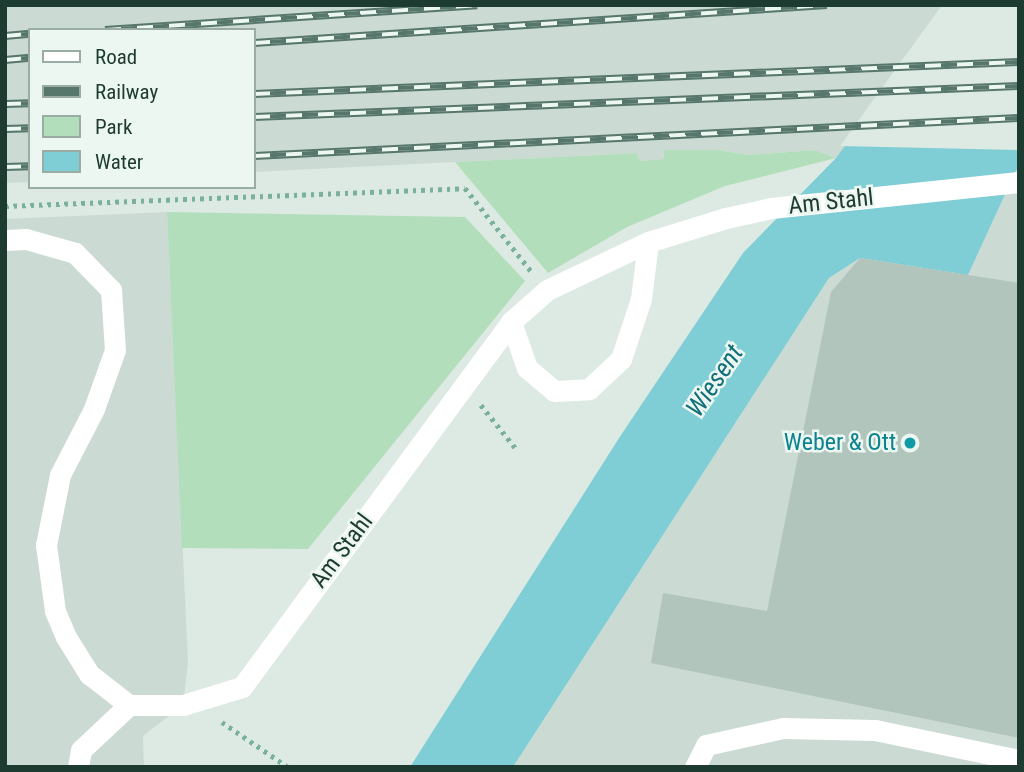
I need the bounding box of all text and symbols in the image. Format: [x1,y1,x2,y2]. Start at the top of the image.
legend [28,28,256,189]
text: Road [95,45,137,69]
text: Railway [95,80,158,104]
text: Park [95,115,132,139]
text: Water [95,150,143,174]
street label: Am Stahl [787,183,875,221]
water label: Wiesent [680,339,750,423]
place label: Weber & Ott [784,429,896,457]
marker: Weber & Ott [902,435,918,451]
street label: Am Stahl [305,508,379,594]

